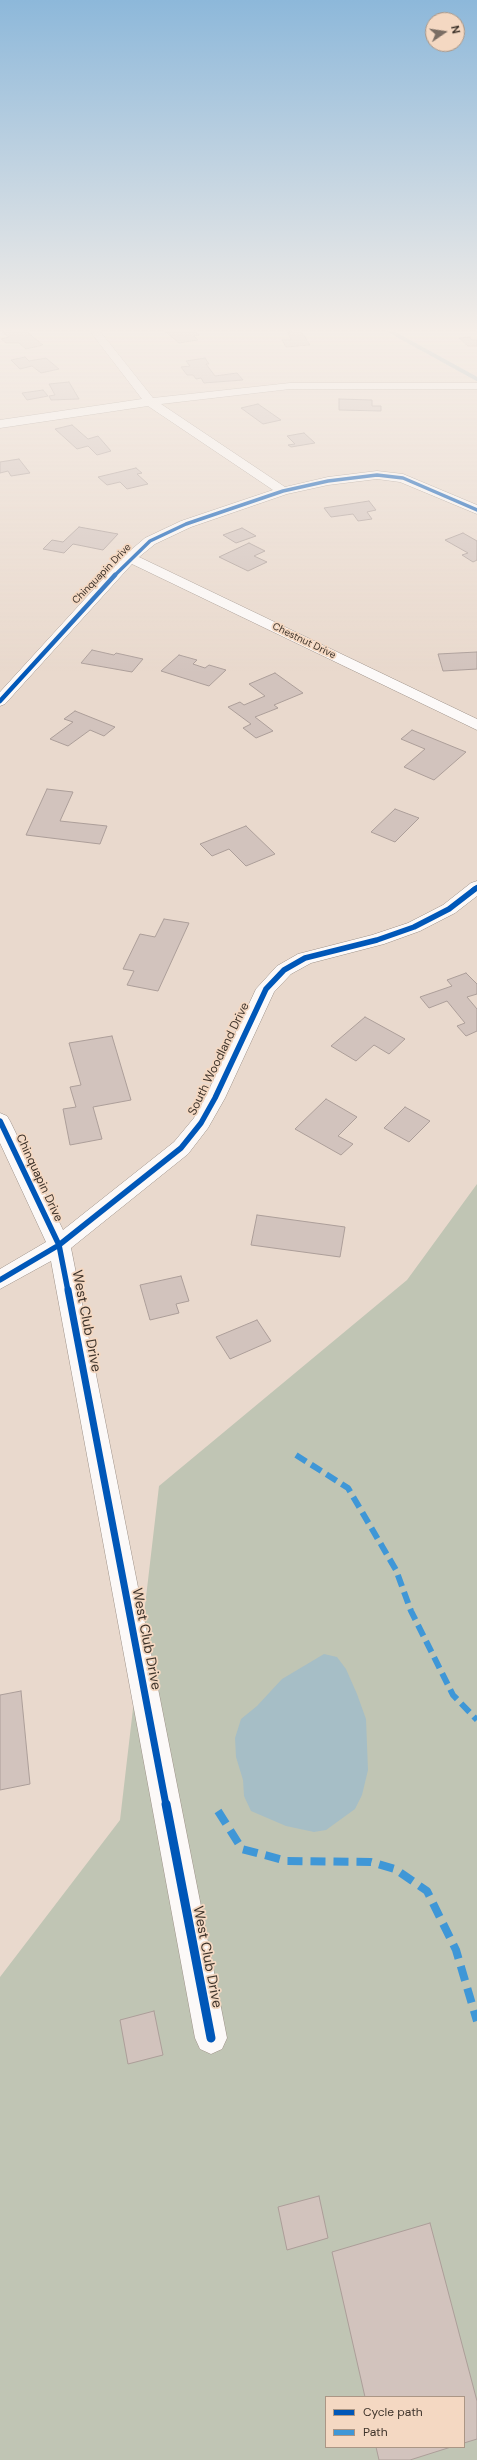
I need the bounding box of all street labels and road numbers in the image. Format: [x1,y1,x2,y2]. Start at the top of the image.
street label: Chinquapin Drive [70,541,134,607]
street label: Chestnut Drive [270,620,338,662]
street label: South Woodland Drive [185,1000,253,1118]
street label: Chinquapin Drive [12,1132,66,1224]
street label: West Club Drive [68,1269,104,1373]
street label: West Club Drive [128,1587,164,1691]
street label: West Club Drive [189,1905,225,2009]

